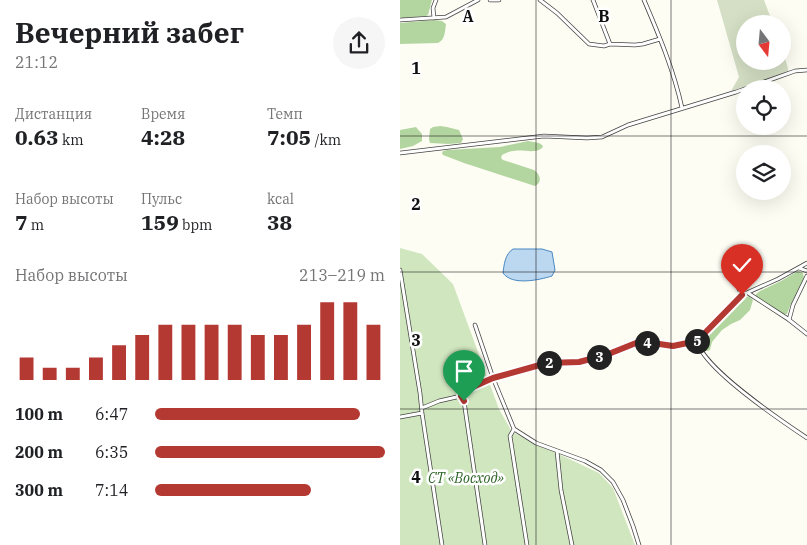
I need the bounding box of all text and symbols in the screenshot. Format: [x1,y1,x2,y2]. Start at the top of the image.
text: A [462,6,474,26]
text: B [598,6,610,26]
text: Вечерний забег [15,14,244,51]
north arrow [736,15,791,70]
map controls [736,15,791,200]
button: share [333,17,385,69]
text: 21:12 [15,52,58,72]
text: 1 [411,58,421,78]
button: locate [736,80,791,135]
text: Дистанция [15,105,92,123]
text: Время [141,105,185,123]
text: Темп [267,105,303,123]
text: 0.63 [15,123,59,151]
text: 4:28 [141,123,185,151]
text: 7:05 [267,123,311,151]
text: km [59,131,84,149]
text: /km [311,131,341,149]
button: layers [736,145,791,200]
text: Набор высоты [15,190,114,208]
text: Пульс [141,190,182,208]
text: kcal [267,190,294,208]
text: 2 [411,194,421,214]
text: 7 [15,208,28,236]
text: 159 [141,208,179,236]
text: 38 [267,208,292,236]
text: m [28,216,44,234]
text: bpm [179,216,212,234]
pin [721,244,763,295]
icon: check [728,251,756,279]
text: Набор высоты [15,265,128,285]
text: 213–219 m [299,265,385,285]
pin: 5 [684,328,710,354]
text: 3 [411,330,421,350]
pin: 4 [634,330,660,356]
text: 5 [693,332,702,350]
text: 4 [643,334,652,352]
pin: 3 [586,344,612,370]
text: 3 [595,348,604,366]
pin [443,350,485,401]
pin: 2 [536,350,562,376]
text: 2 [545,354,554,372]
icon: arrive [450,357,478,385]
text: 100 m [15,404,63,424]
text: 6:47 [95,404,128,424]
text: 200 m [15,442,63,462]
text: 6:35 [95,442,128,462]
text: 4 [411,467,421,487]
park label: СТ «Восход» [428,469,504,487]
text: 300 m [15,480,63,500]
text: 7:14 [95,480,128,500]

